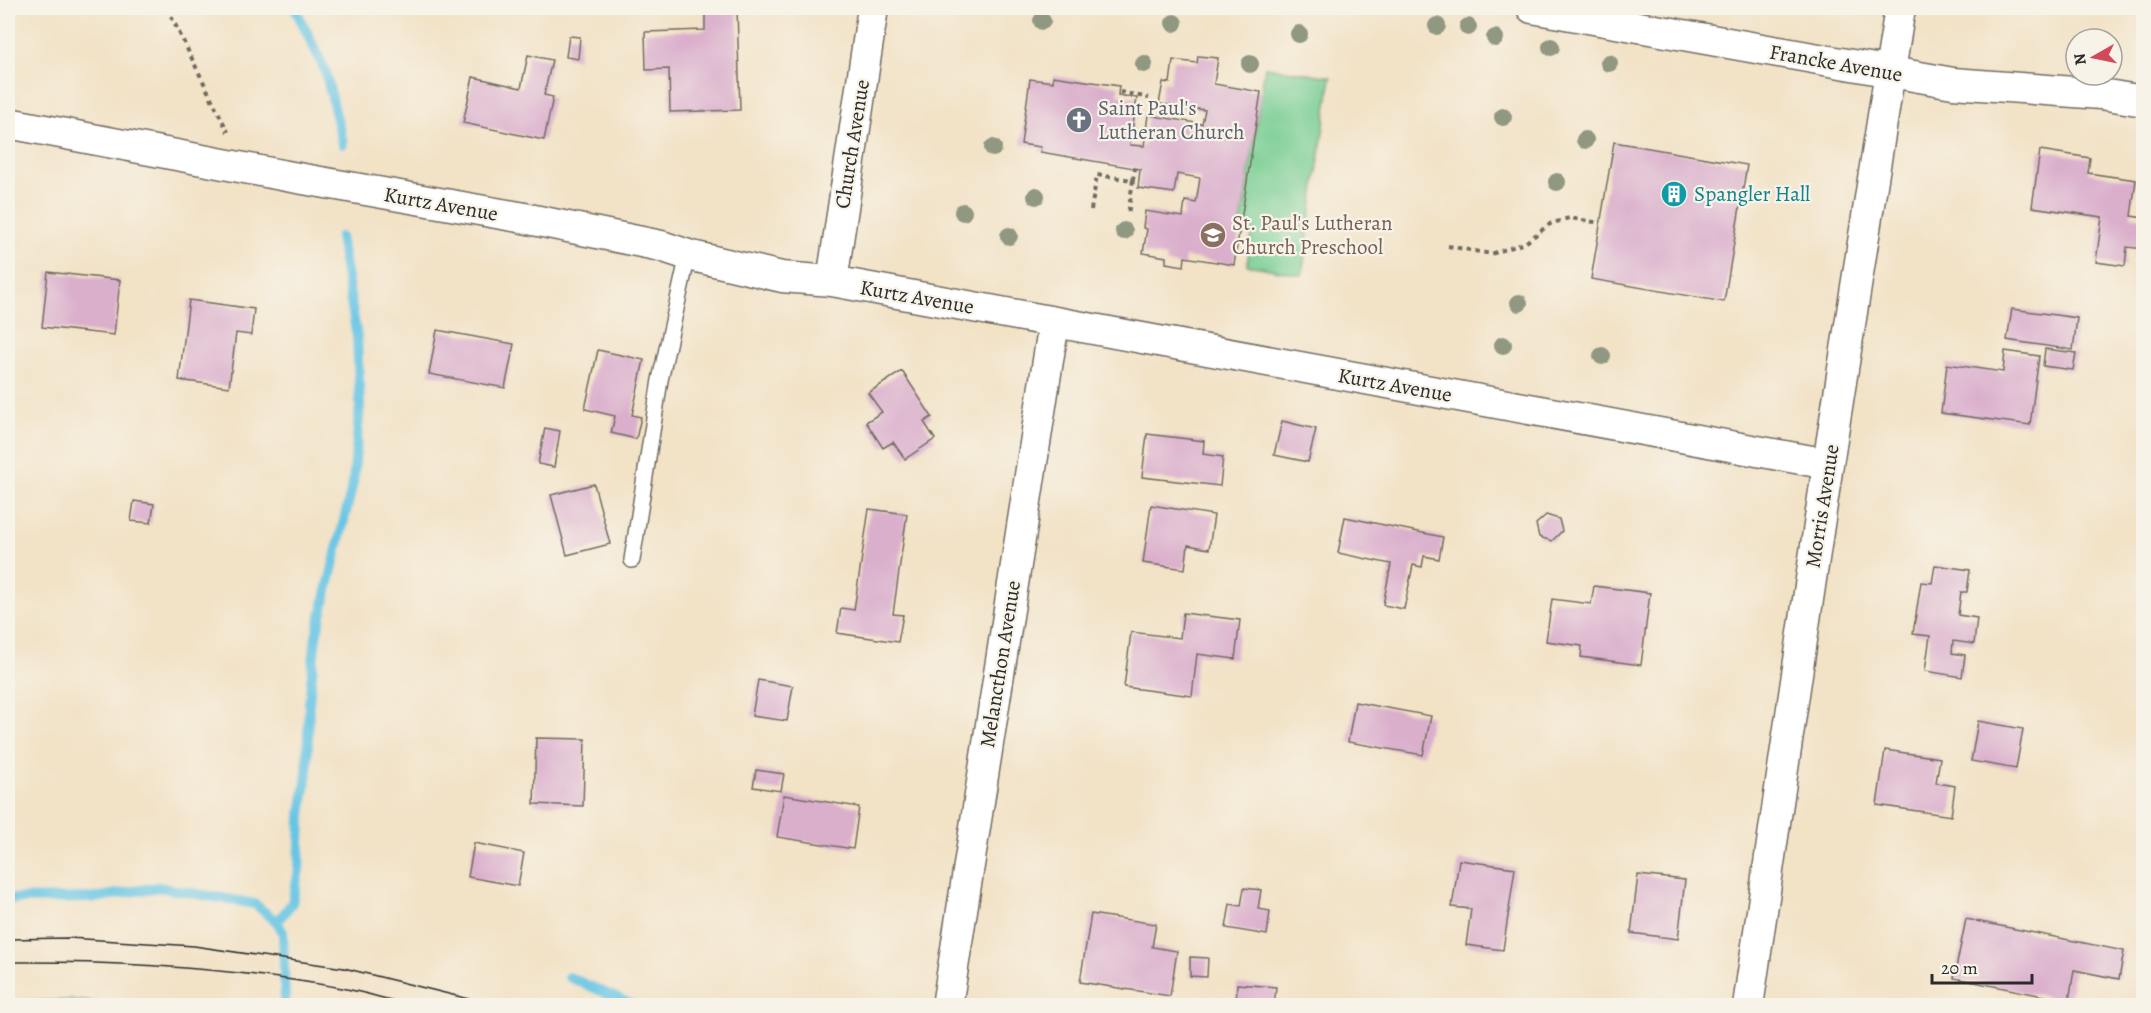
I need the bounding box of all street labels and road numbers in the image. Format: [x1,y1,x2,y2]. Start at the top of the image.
street label: Francke Avenue [1767,38,1905,88]
street label: Church Avenue [828,77,876,211]
street label: Kurtz Avenue [382,180,500,228]
street label: Kurtz Avenue [858,273,976,321]
street label: Kurtz Avenue [1336,361,1454,409]
street label: Morris Avenue [1798,442,1846,570]
street label: Melancthon Avenue [973,578,1027,750]

